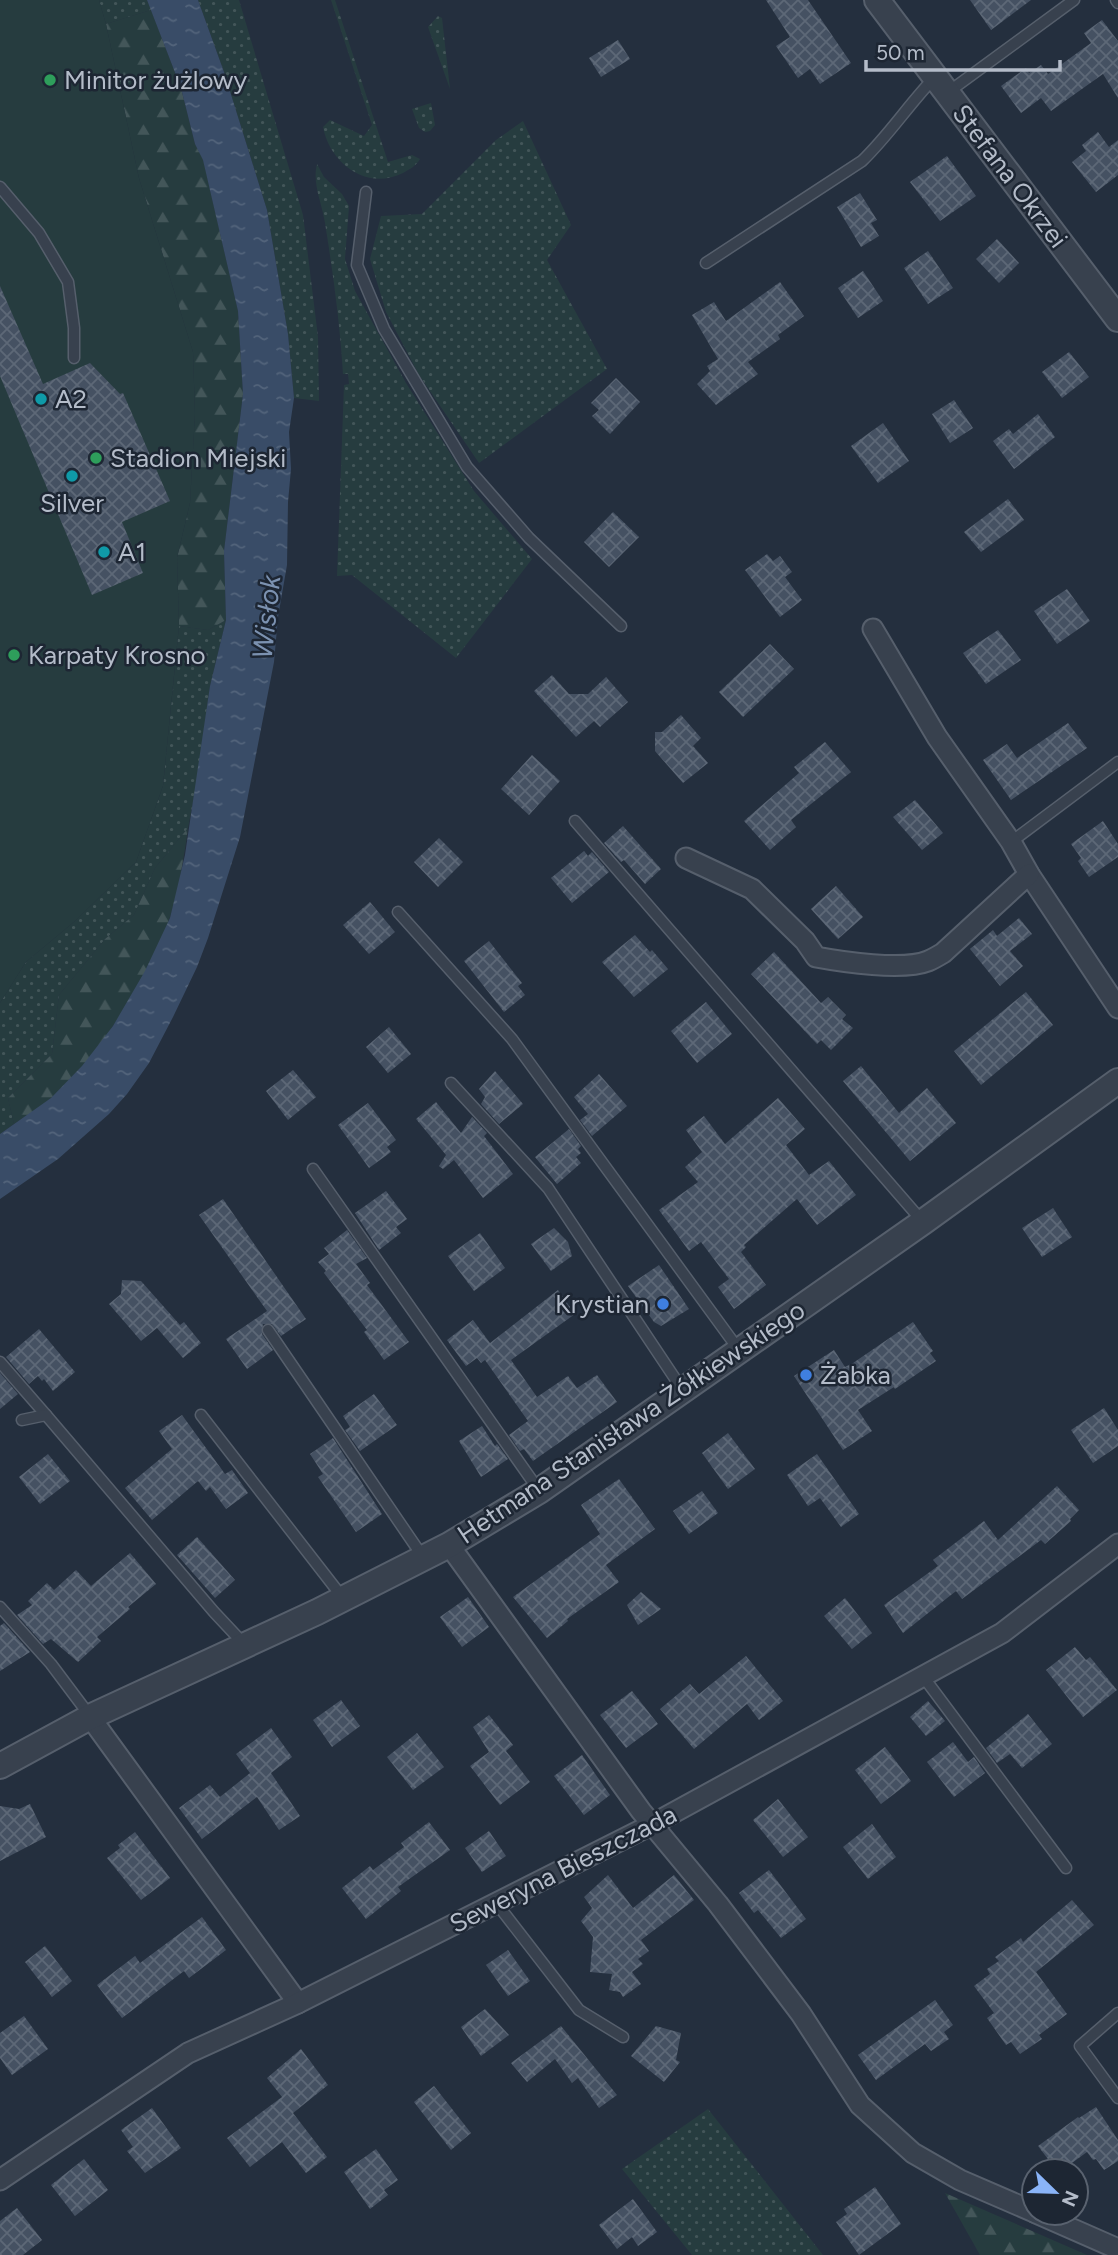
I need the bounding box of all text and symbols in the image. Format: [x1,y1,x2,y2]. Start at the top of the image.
scale bar [866,28,1060,72]
text: 50 m [876,40,925,65]
place label: Minitor żużlowy [64,64,247,96]
marker: Minitor żużlowy [42,72,58,88]
street label: Stefana Okrzei [946,98,1074,254]
place label: A2 [55,383,87,415]
marker: A2 [33,391,49,407]
place label: Stadion Miejski [110,442,286,474]
marker: Stadion Miejski [88,450,104,466]
marker: Silver [64,468,80,484]
place label: Silver [40,487,104,519]
place label: A1 [118,536,146,568]
marker: A1 [96,544,112,560]
water label: Wisłok [245,572,287,661]
place label: Karpaty Krosno [28,639,206,671]
marker: Karpaty Krosno [6,647,22,663]
place label: Krystian [555,1288,649,1320]
street label: Hetmana Stanisława Żółkiewskiego [451,1293,811,1551]
marker: Krystian [655,1296,671,1312]
place label: Żabka [820,1359,891,1391]
marker: Żabka [798,1367,814,1383]
street label: Seweryna Bieszczada [444,1798,682,1940]
north arrow [1020,2157,1090,2227]
text: N [1057,2187,1084,2210]

